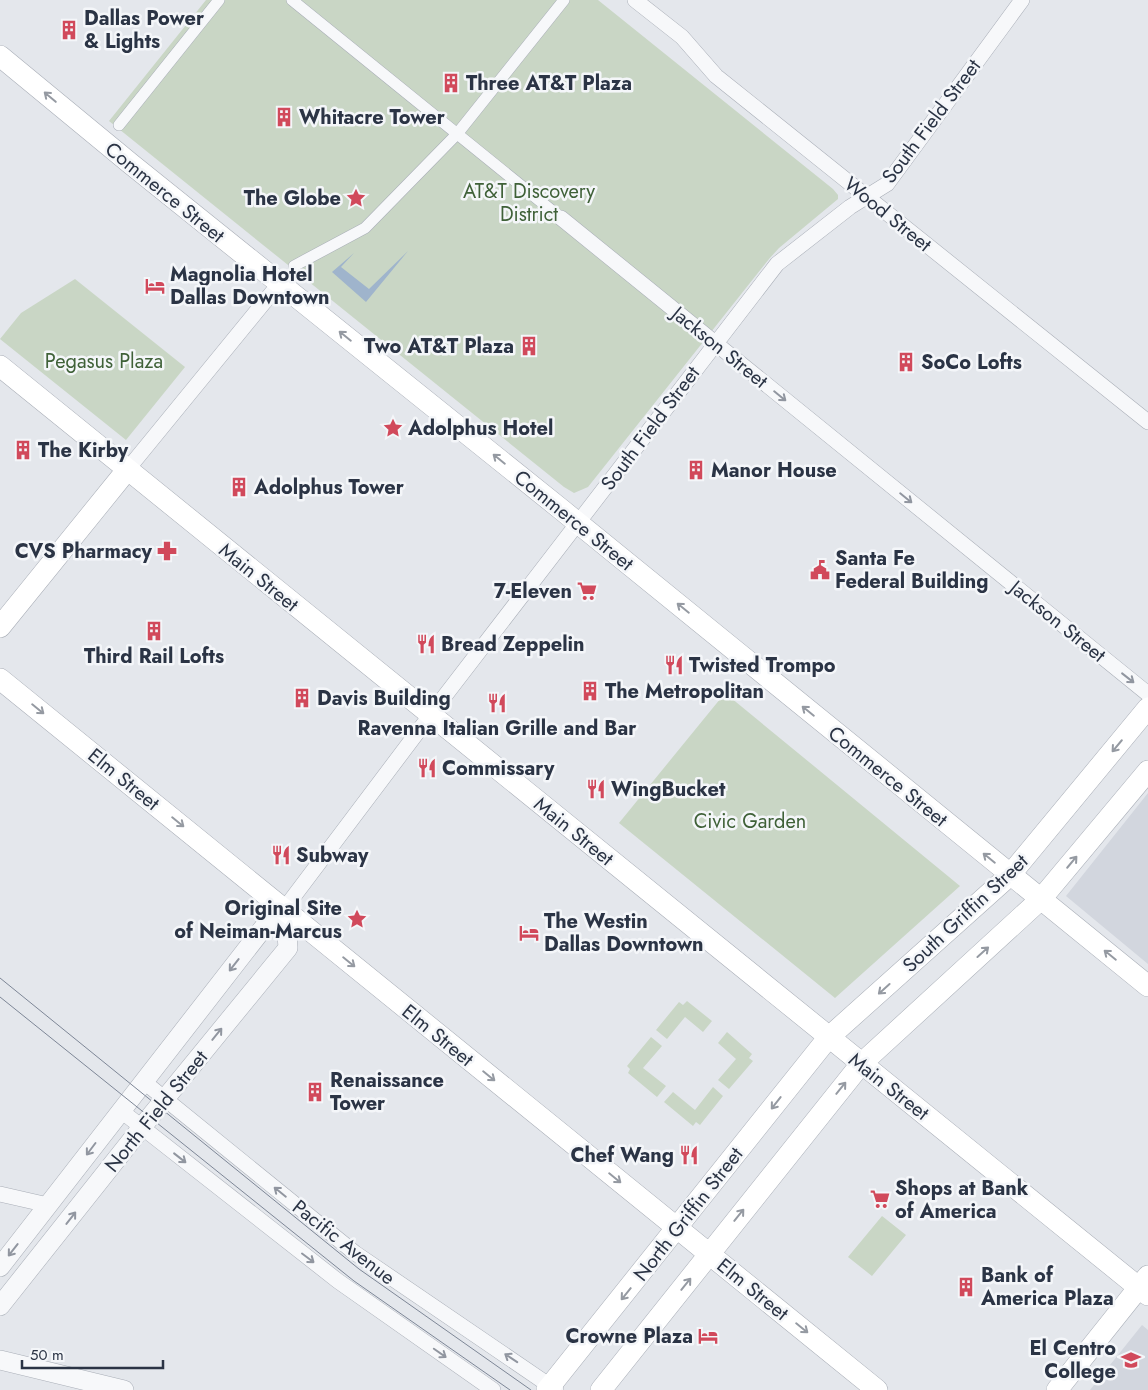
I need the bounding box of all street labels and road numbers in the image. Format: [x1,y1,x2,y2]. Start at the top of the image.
street label: South Field Street [875,53,988,189]
street label: Commerce Street [99,135,231,250]
street label: Wood Street [838,170,938,259]
street label: Jackson Street [663,298,774,395]
street label: South Field Street [594,360,707,496]
street label: Commerce Street [508,463,640,578]
street label: Main Street [213,536,305,619]
street label: Jackson Street [1001,572,1112,669]
street label: Commerce Street [822,719,954,834]
street label: Elm Street [82,741,166,818]
street label: Main Street [528,790,620,873]
street label: South Griffin Street [896,847,1035,979]
street label: Elm Street [396,997,480,1074]
street label: North Field Street [98,1044,215,1179]
street label: Main Street [842,1046,935,1127]
street label: North Griffin Street [627,1141,750,1287]
street label: Pacific Avenue [286,1193,401,1292]
street label: Elm Street [711,1251,795,1328]

